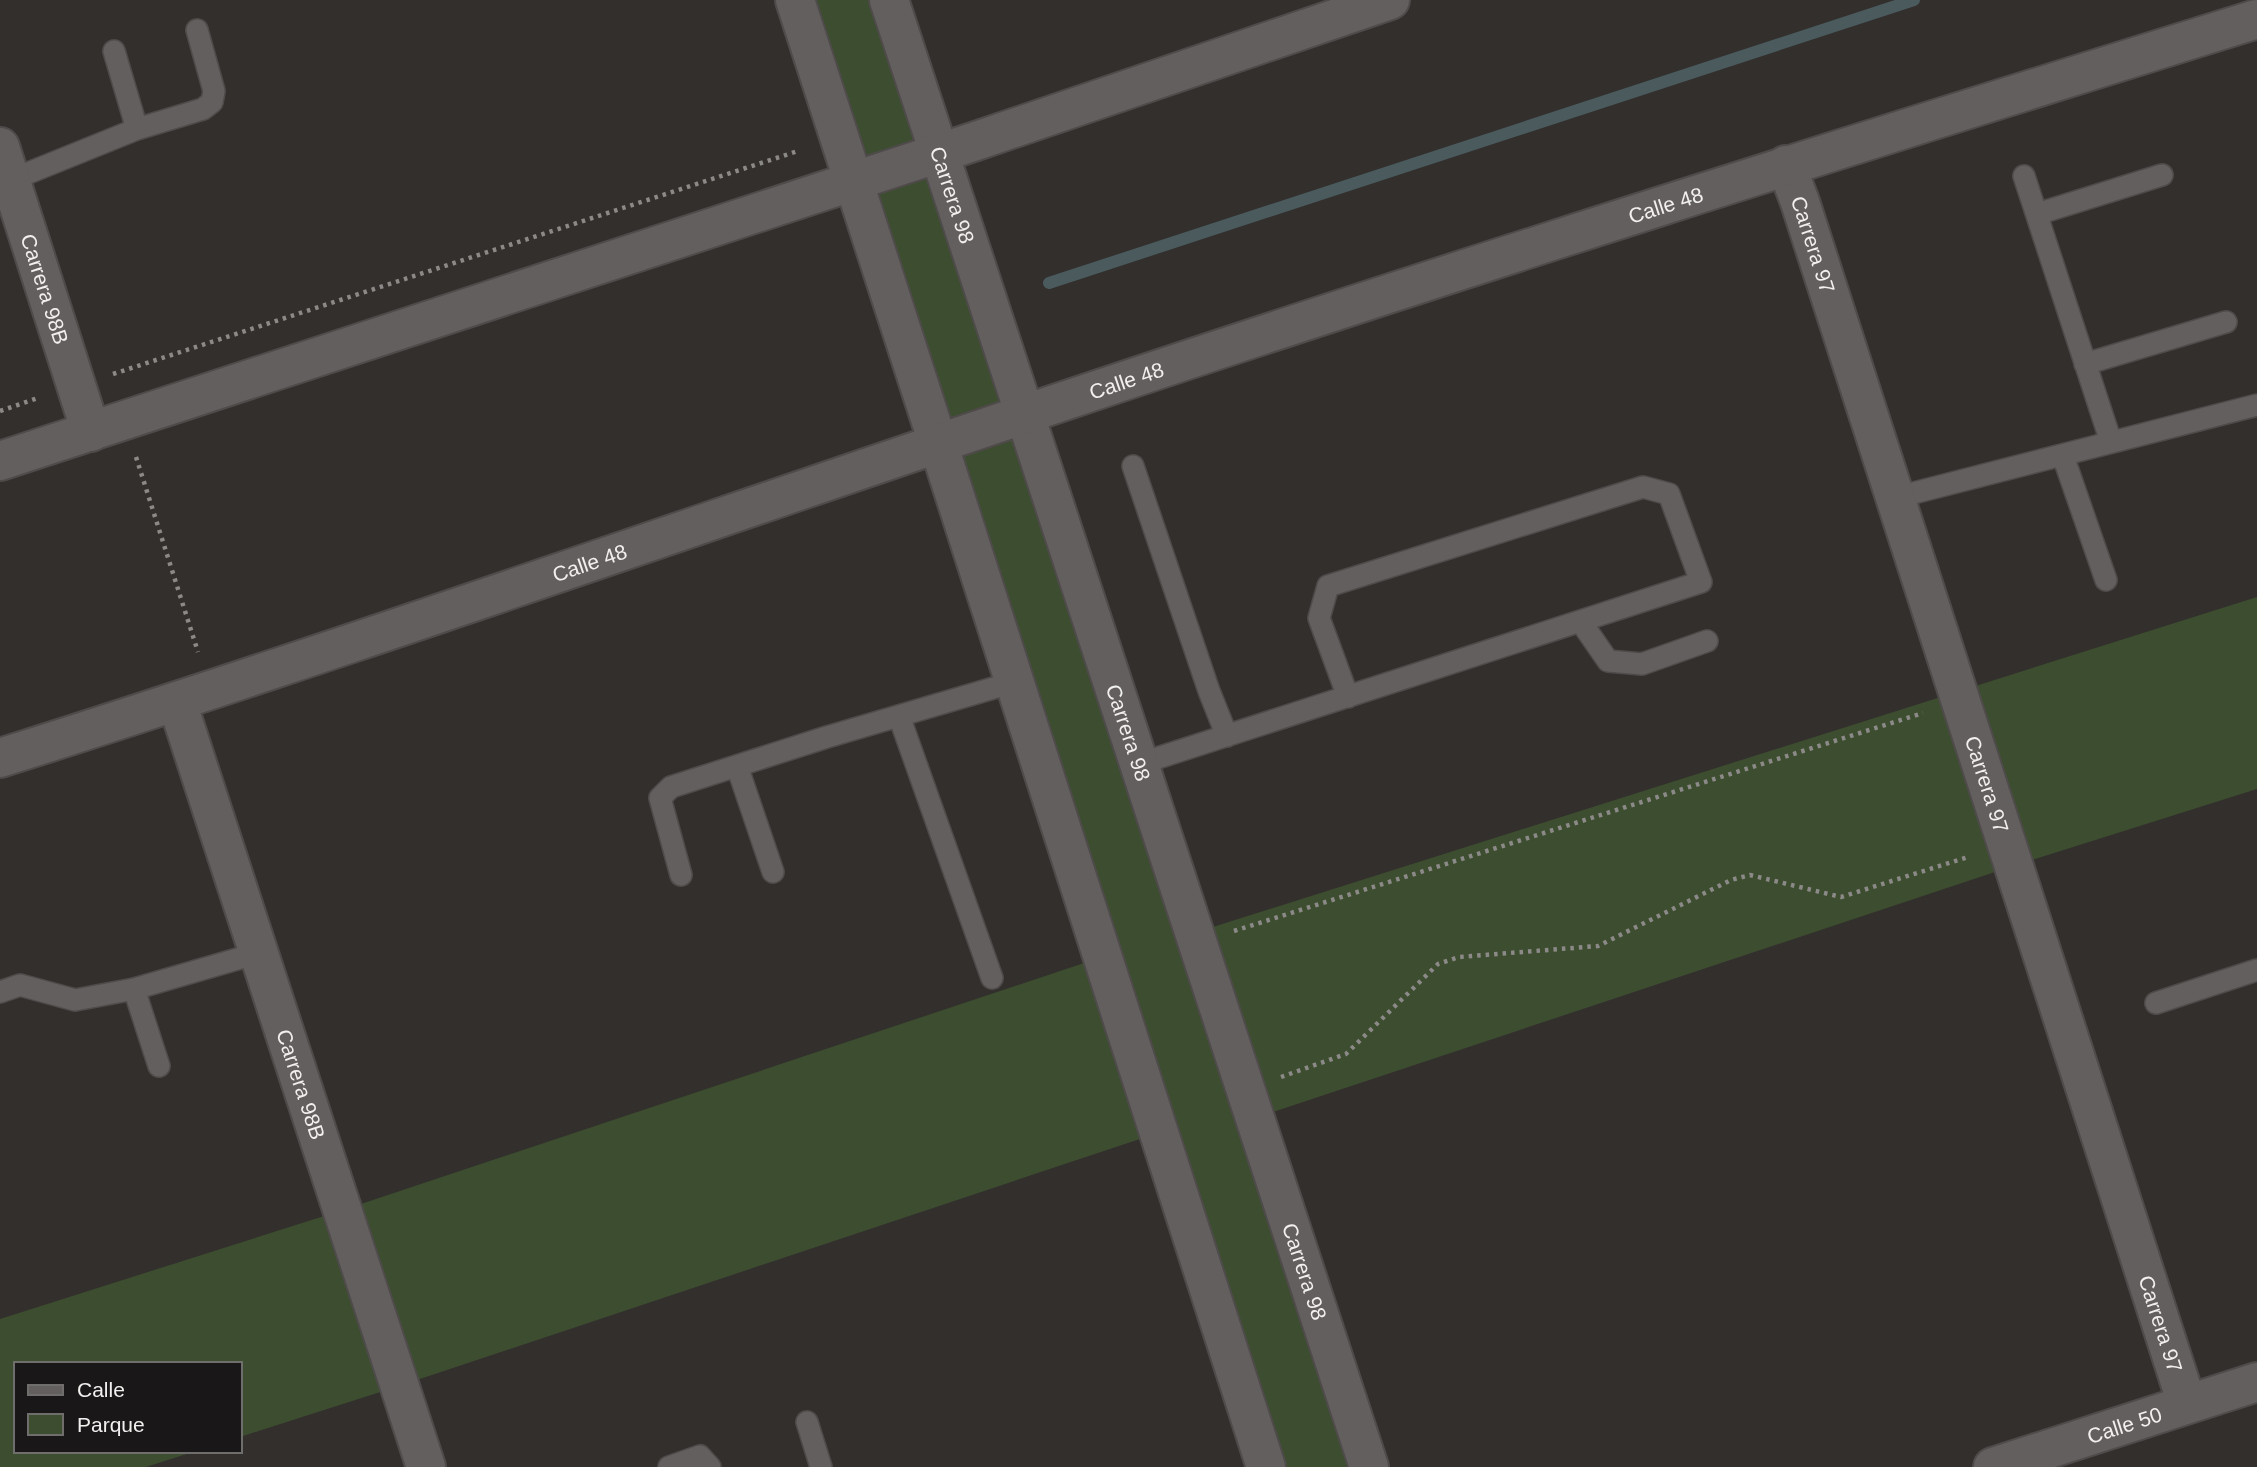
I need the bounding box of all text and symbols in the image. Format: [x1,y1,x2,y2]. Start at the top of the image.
street label: Carrera 98 [926,143,979,246]
street label: Calle 48 [1625,182,1706,227]
street label: Carrera 97 [1787,193,1840,296]
street label: Carrera 98B [17,231,74,347]
street label: Calle 48 [1086,357,1167,403]
street label: Calle 48 [549,539,630,586]
street label: Carrera 98 [1102,681,1155,784]
street label: Carrera 97 [1961,733,2014,835]
street label: Carrera 98B [273,1026,330,1142]
street label: Carrera 98 [1278,1220,1332,1323]
street label: Carrera 97 [2135,1272,2187,1375]
legend [14,1362,242,1453]
text: Calle [77,1378,125,1401]
street label: Calle 50 [2084,1402,2165,1447]
text: Parque [77,1413,145,1436]

